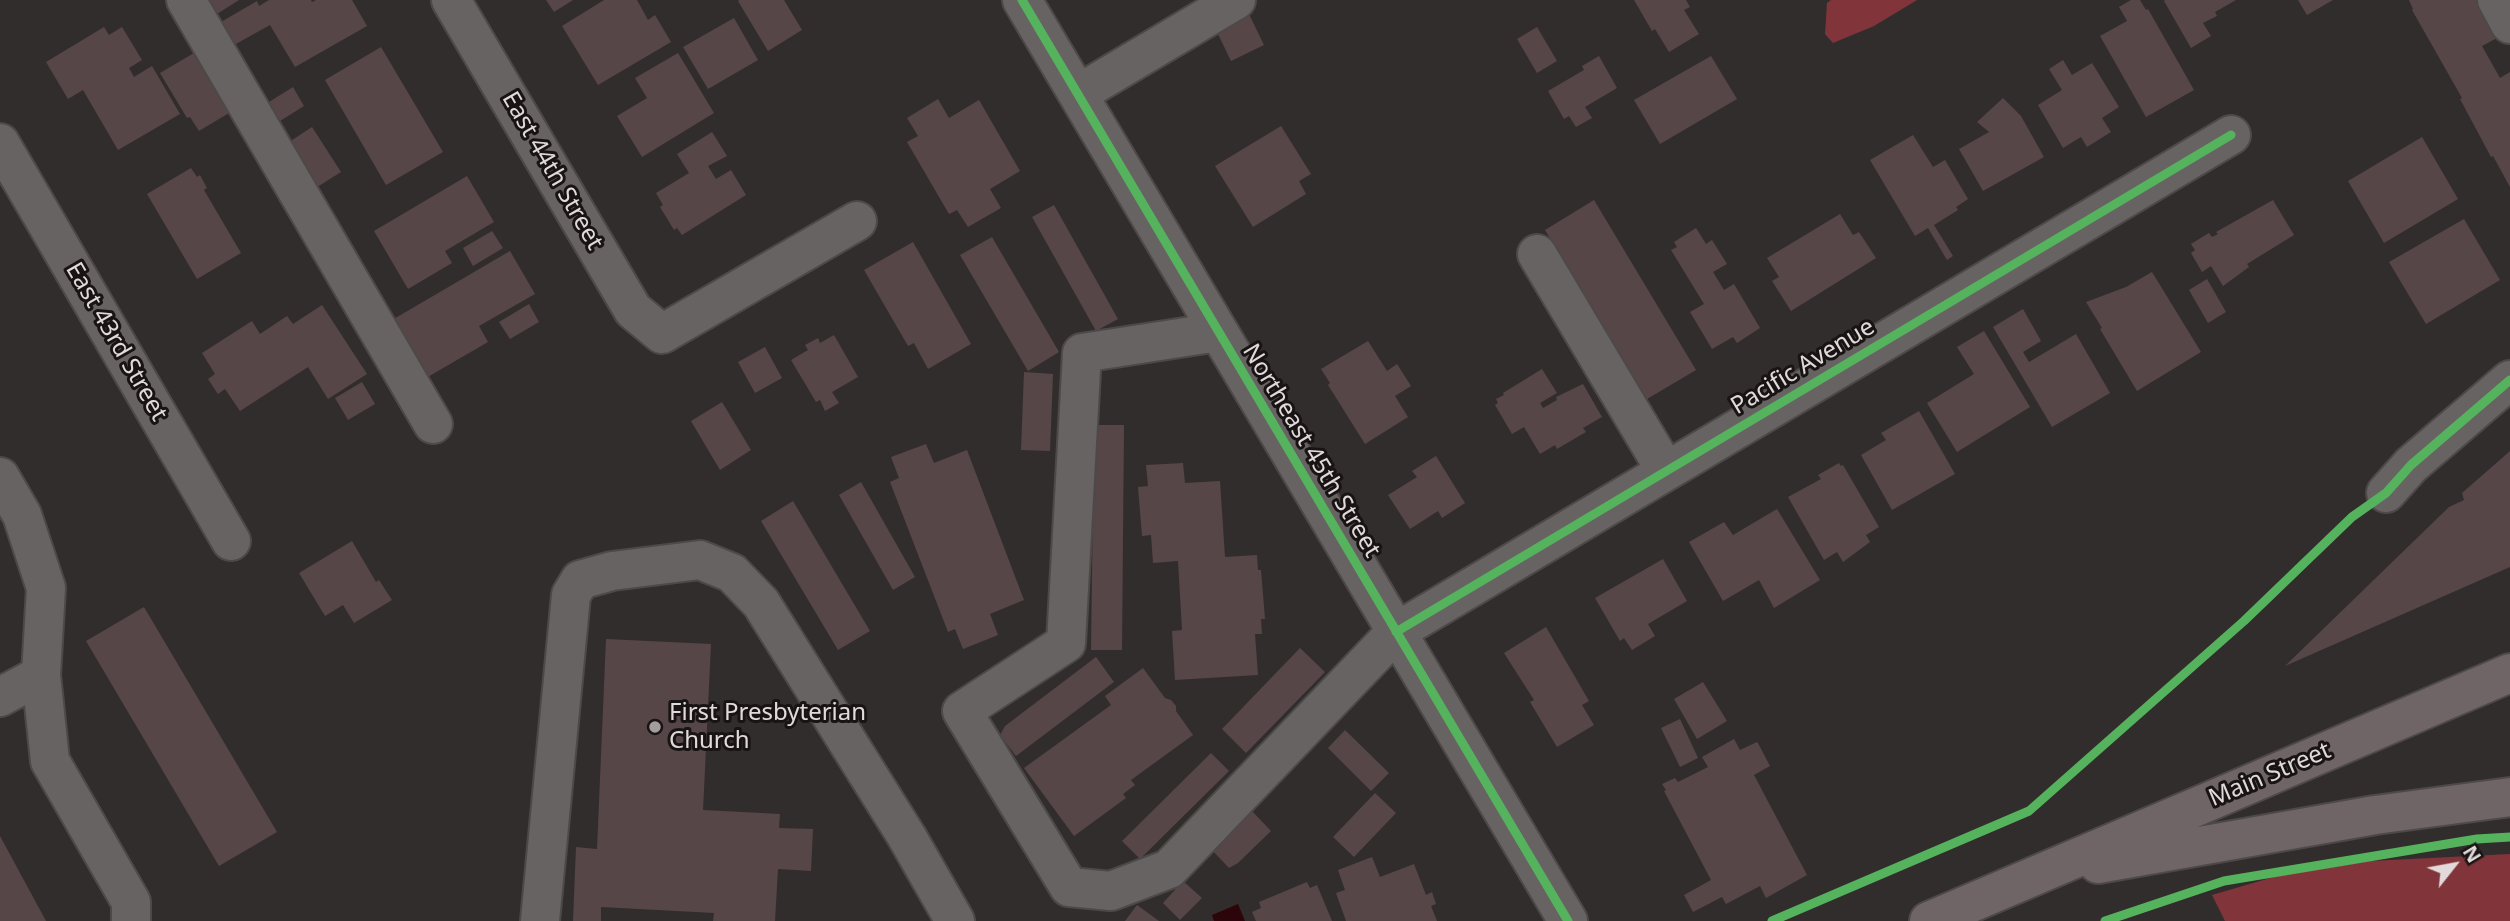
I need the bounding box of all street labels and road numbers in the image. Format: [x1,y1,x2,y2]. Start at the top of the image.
street label: East 44th Street [495,87,609,255]
street label: East 43rd Street [59,258,173,426]
street label: Pacific Avenue [1726,313,1880,421]
street label: Northeast 45th Street [1236,339,1386,563]
street label: Main Street [2205,736,2335,814]

